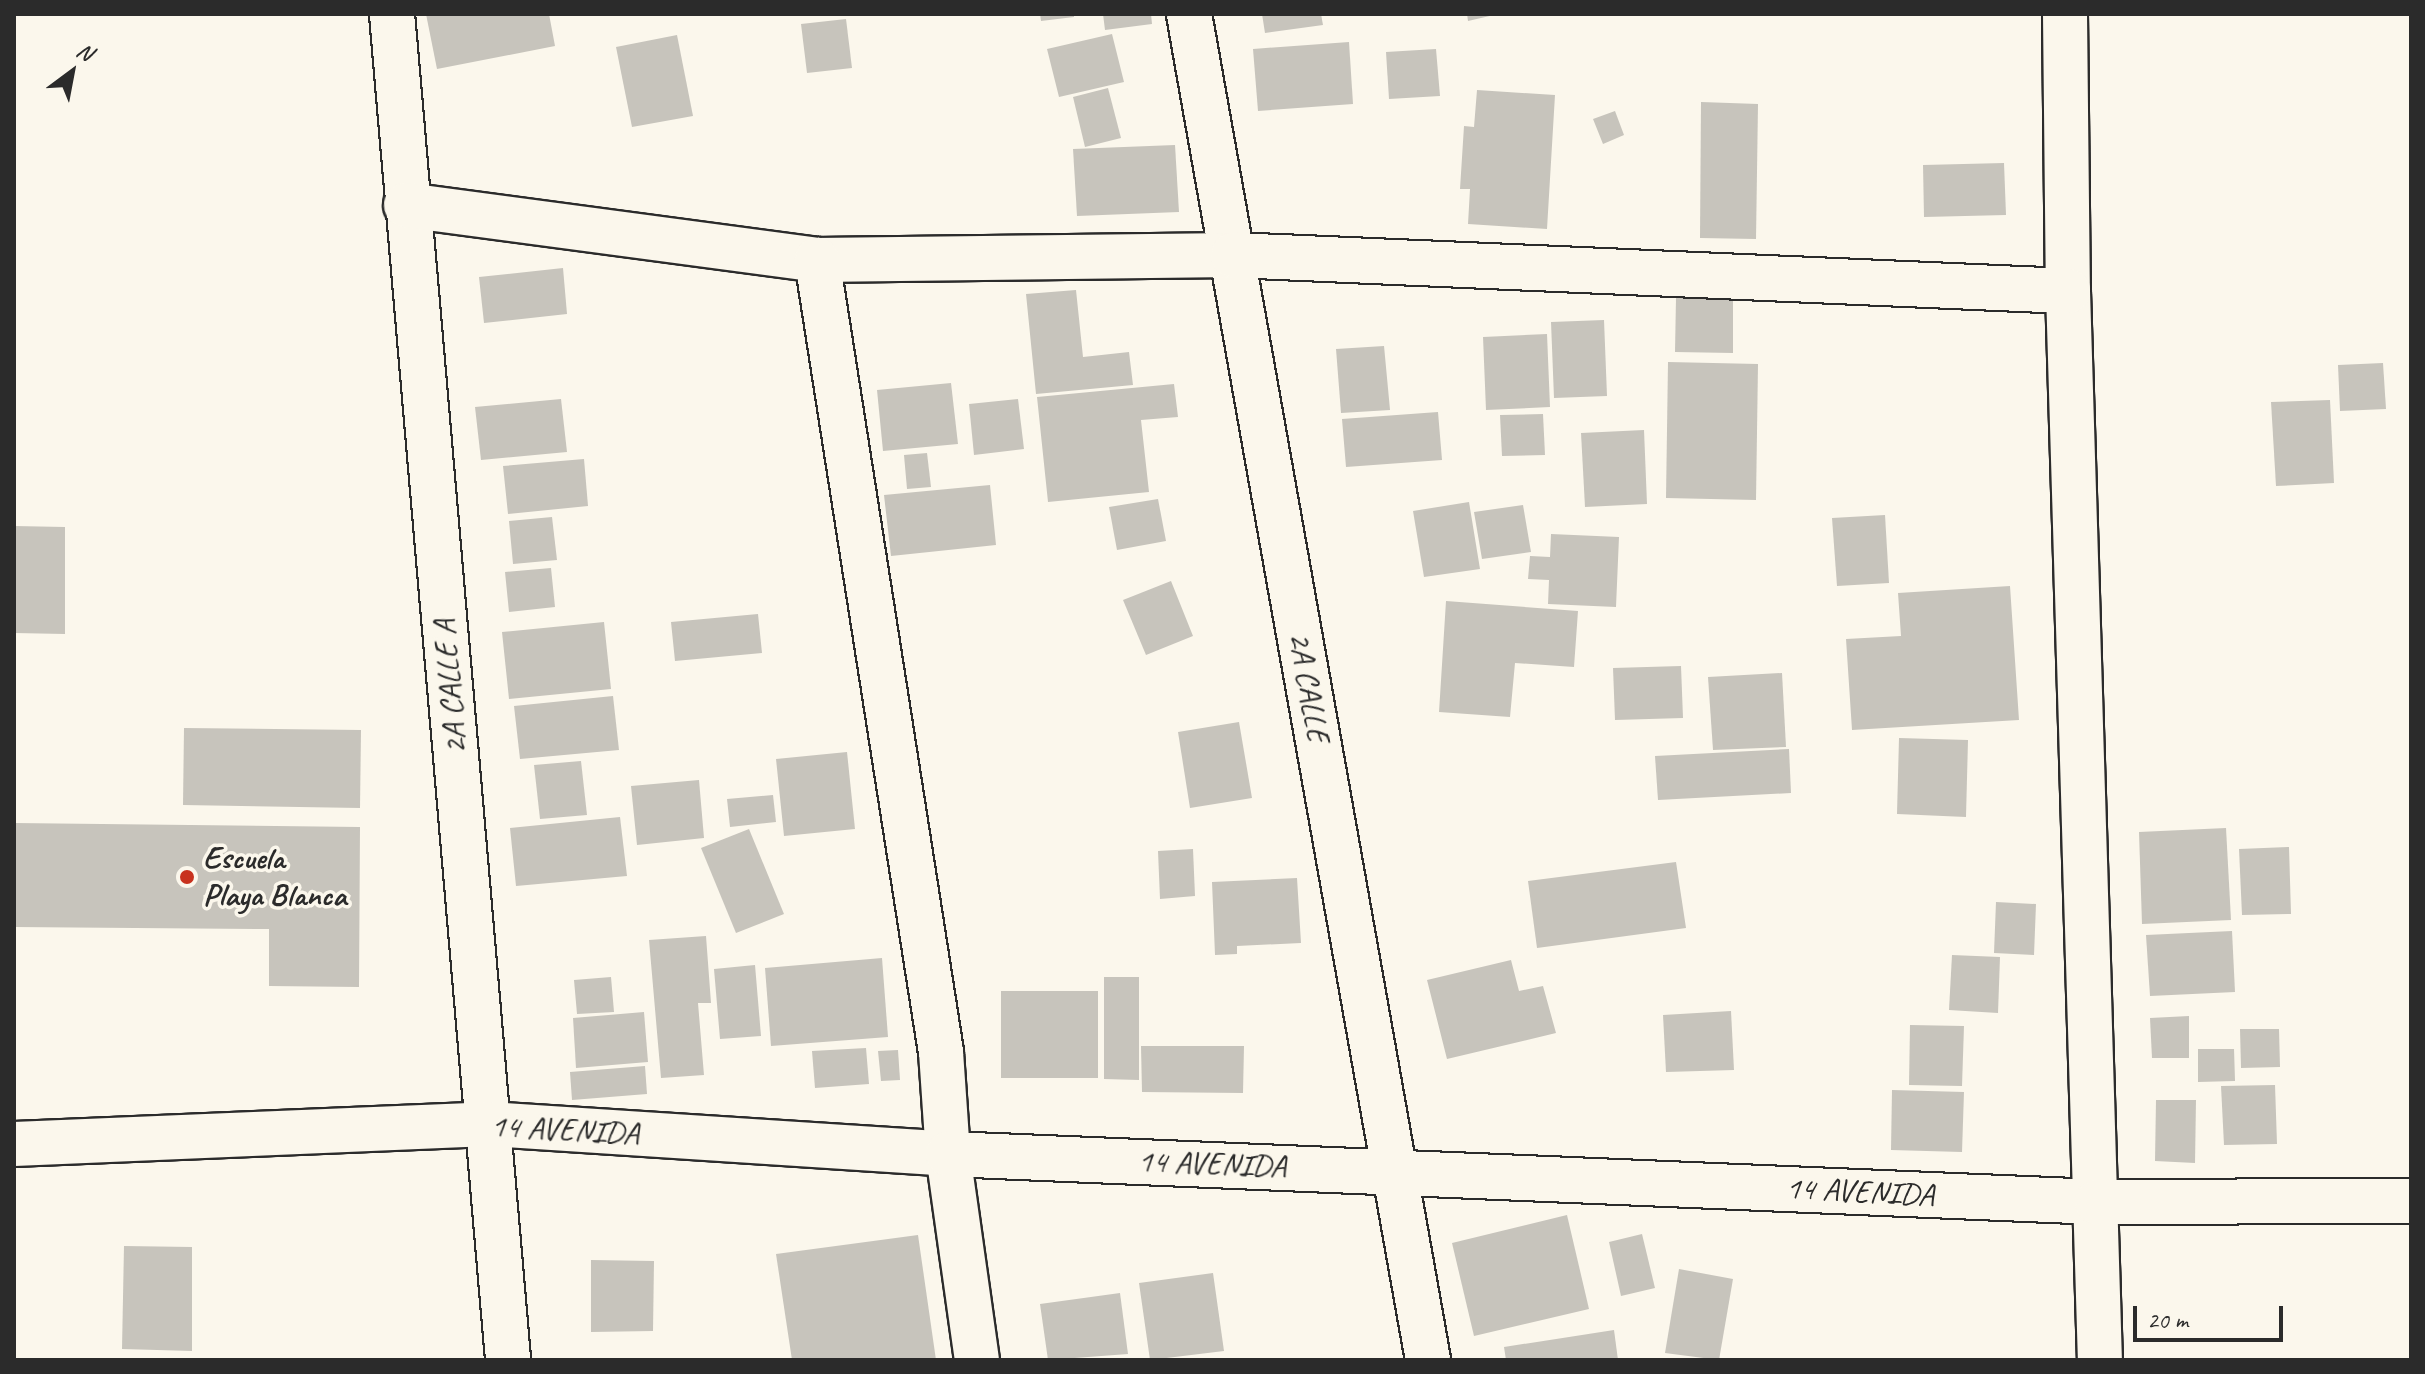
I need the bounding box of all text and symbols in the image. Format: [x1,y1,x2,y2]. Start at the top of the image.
north arrow [32,32,112,112]
text: N [72,36,98,67]
street label: 2A CALLE A [425,619,475,755]
street label: 2A CALLE [1281,630,1337,744]
place label: Escuela Playa Blanca [203,840,347,915]
marker: Escuela Playa Blanca [178,868,196,886]
street label: 14 AVENIDA [490,1107,640,1153]
street label: 14 AVENIDA [1137,1142,1287,1186]
street label: 14 AVENIDA [1785,1169,1935,1215]
scale bar [2137,1290,2287,1340]
text: 20 m [2147,1305,2188,1335]

